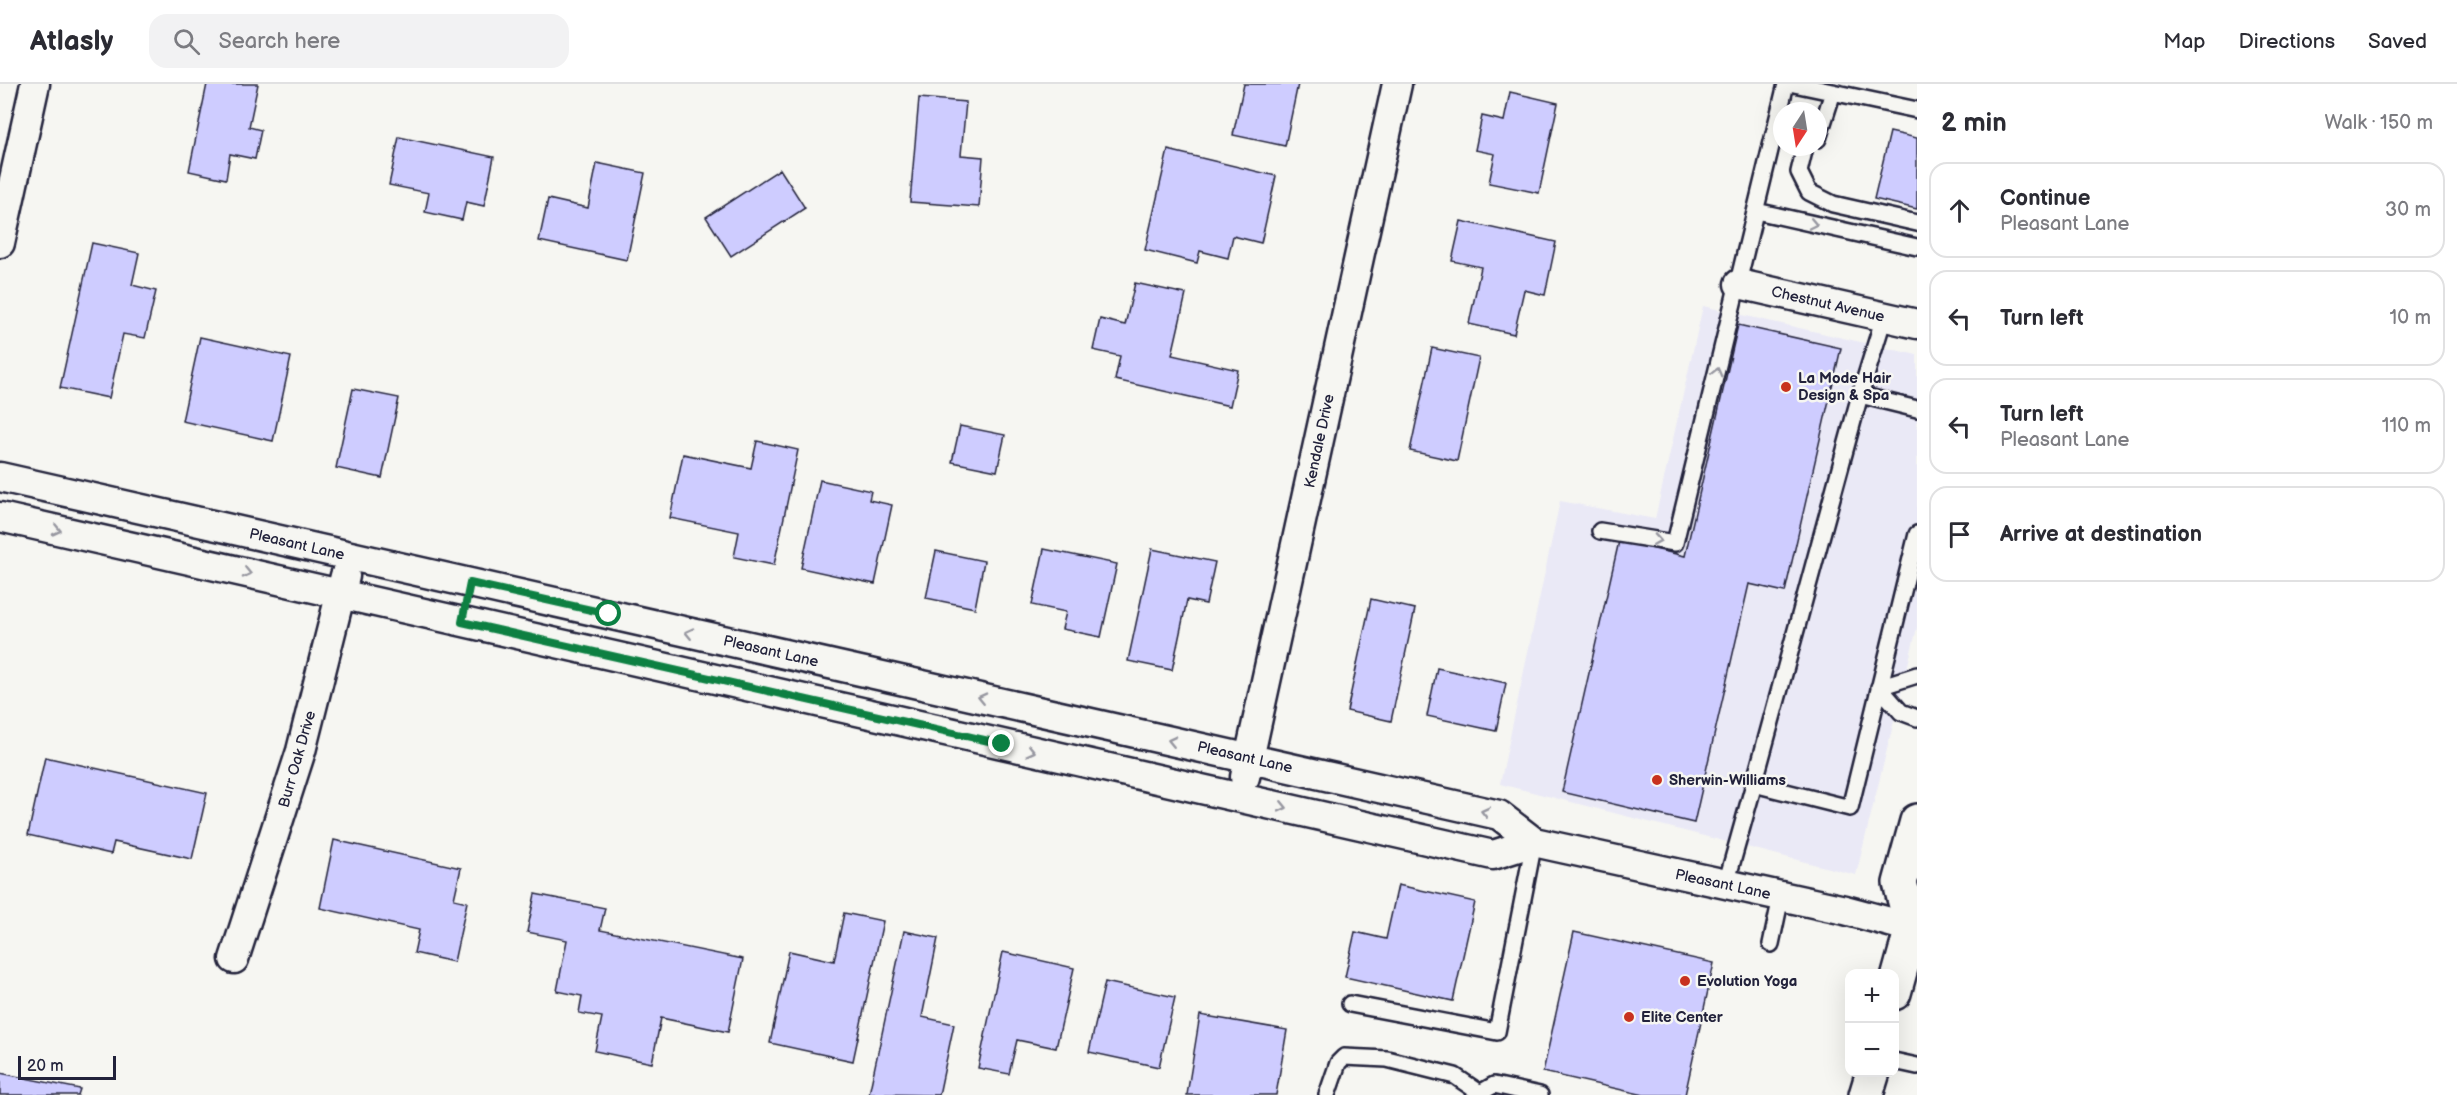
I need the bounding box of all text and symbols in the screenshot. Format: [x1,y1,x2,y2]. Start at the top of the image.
search box [149,14,569,68]
text: Atlasly [30,25,113,58]
icon: search [170,25,203,58]
text: Search here [218,28,340,55]
text: Map [2163,29,2206,54]
text: Directions [2239,29,2335,54]
text: Saved [2368,29,2427,54]
north arrow [1773,102,1827,156]
text: 2 min [1941,108,2007,139]
text: Walk · 150 m [2324,111,2433,135]
text: Continue [2000,185,2090,212]
icon: ahead [1943,194,1976,227]
text: 30 m [2385,198,2431,222]
text: Pleasant Lane [2000,212,2129,236]
one-way arrow [1807,216,1817,229]
street label: Chestnut Avenue [1769,282,1886,327]
icon: left [1943,302,1976,335]
text: Turn left [2000,305,2084,332]
text: 10 m [2390,306,2431,330]
one-way arrow [1710,367,1723,377]
place label: La Mode Hair Design & Spa [1798,369,1892,405]
marker: La Mode Hair Design & Spa [1779,380,1793,394]
street label: Kendale Drive [1300,392,1339,490]
text: Turn left [2000,401,2084,428]
icon: left [1943,410,1976,443]
text: 110 m [2382,414,2431,438]
text: Pleasant Lane [2000,428,2129,452]
icon: arrive [1943,518,1976,551]
text: Arrive at destination [2000,521,2202,548]
one-way arrow [52,523,62,536]
street label: Pleasant Lane [247,524,346,565]
one-way arrow [1653,534,1662,546]
one-way arrow [242,566,252,579]
route start [595,600,621,626]
one-way arrow [685,627,695,640]
street label: Pleasant Lane [721,631,820,672]
one-way arrow [977,693,987,706]
street label: Burr Oak Drive [275,708,320,810]
route end [988,730,1014,756]
one-way arrow [1168,735,1178,748]
street label: Pleasant Lane [1195,737,1294,778]
one-way arrow [1026,743,1036,756]
place label: Sherwin-Williams [1669,771,1786,790]
marker: Sherwin-Williams [1650,773,1664,787]
one-way arrow [1278,800,1288,813]
one-way arrow [1481,806,1491,819]
street label: Pleasant Lane [1673,865,1772,904]
map controls [1845,969,1899,1077]
button: + [1845,969,1899,1023]
place label: Evolution Yoga [1697,972,1797,991]
marker: Evolution Yoga [1678,974,1692,988]
place label: Elite Center [1641,1008,1724,1027]
marker: Elite Center [1622,1010,1636,1024]
button: − [1845,1023,1899,1077]
scale bar [18,1053,116,1080]
text: 20 m [27,1057,63,1076]

